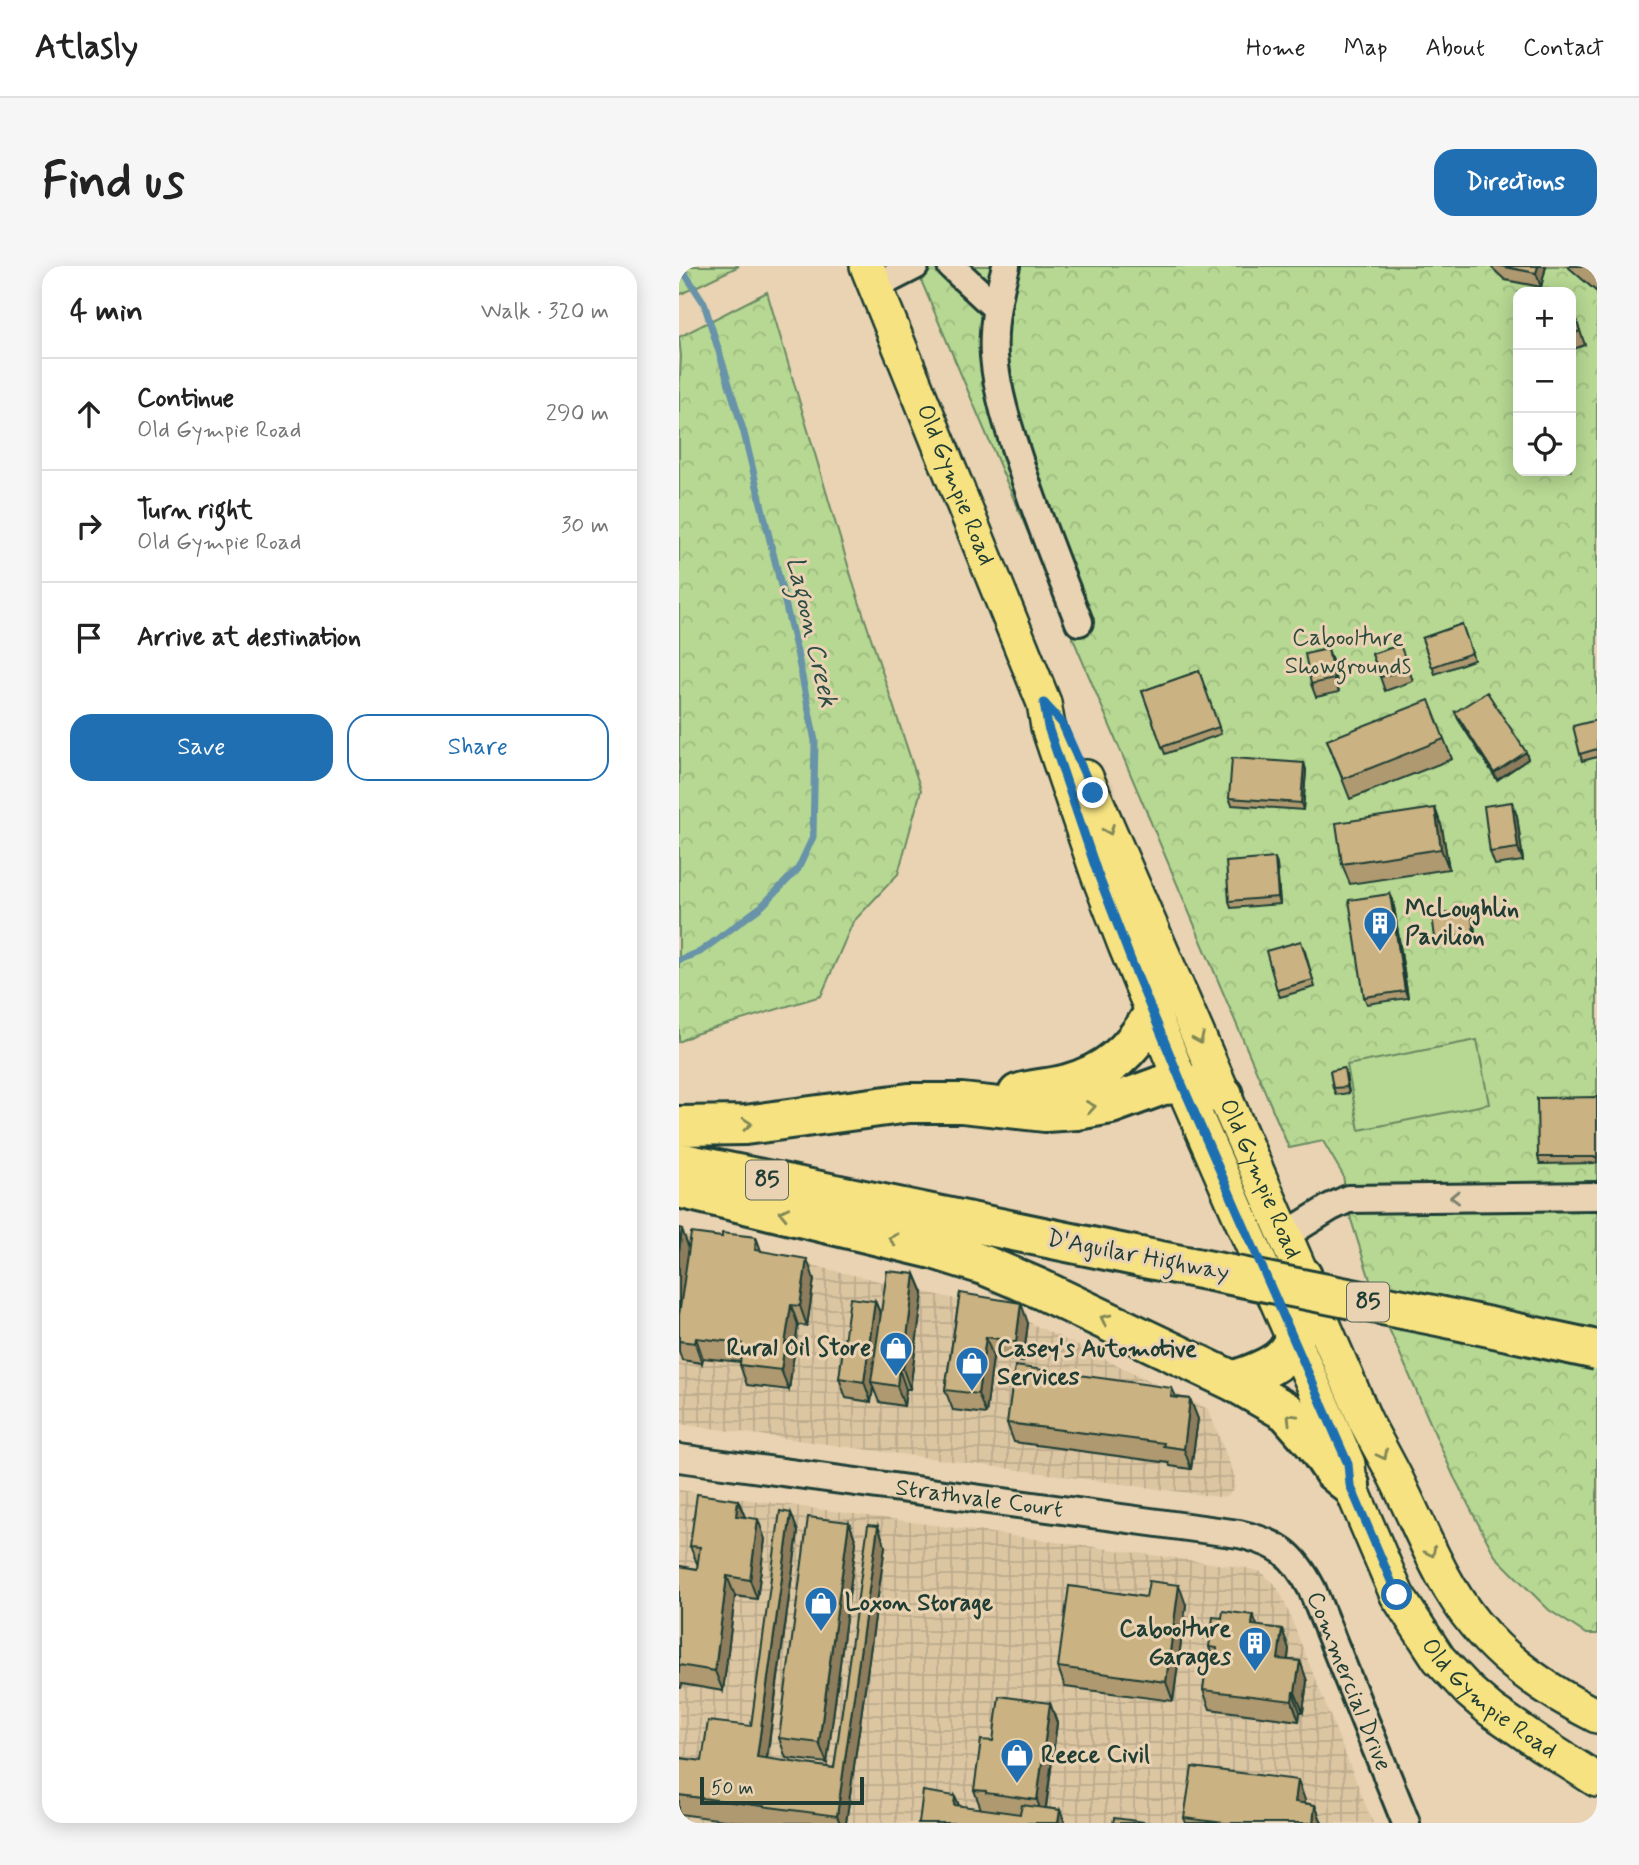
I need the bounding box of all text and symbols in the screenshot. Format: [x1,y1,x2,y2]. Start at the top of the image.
text: Atlasly [35,26,138,70]
text: Home [1246,33,1306,64]
text: Map [1344,33,1388,64]
text: About [1426,33,1485,64]
text: Contact [1523,33,1604,64]
button: Directions [1434,149,1597,216]
text: Find us [42,150,185,215]
map controls [1513,287,1576,476]
button: + [1513,287,1576,350]
text: 4 min [70,292,143,331]
text: Walk · 320 m [481,297,609,327]
button: − [1513,350,1576,413]
text: Continue [137,382,234,416]
icon: ahead [70,395,108,433]
text: 290 m [546,399,609,429]
street label: Old Gympie Road [909,399,1002,570]
button: locate [1513,413,1576,476]
text: Old Gympie Road [137,416,301,446]
text: Turn right [137,494,253,528]
icon: right [70,507,108,545]
text: 30 m [561,511,609,541]
text: Old Gympie Road [137,528,301,558]
water label: Lagoon Creek [774,553,845,711]
icon: arrive [70,619,108,657]
text: Arrive at destination [137,621,361,655]
park label: Caboolture Showgrounds [1285,623,1411,685]
button: Save [70,714,333,781]
button: Share [347,714,609,781]
route end [1077,777,1108,808]
one-way arrow [1101,823,1115,835]
place label: McLoughlin Pavilion [1405,894,1519,953]
building icon: McLoughlin Pavilion [1361,904,1399,953]
one-way arrow [1191,1032,1205,1044]
street label: Old Gympie Road [1212,1094,1309,1264]
one-way arrow [1085,1101,1097,1116]
one-way arrow [742,1117,753,1132]
road number: 85 [746,1160,788,1200]
one-way arrow [1450,1190,1461,1205]
one-way arrow [778,1207,790,1221]
street label: D'Aguilar Highway [1044,1223,1232,1292]
one-way arrow [887,1233,899,1247]
road number: 85 [1347,1282,1389,1322]
one-way arrow [1100,1314,1112,1328]
shop icon: Rural Oil Store [877,1329,915,1378]
place label: Rural Oil Store [726,1333,871,1364]
place label: Casey's Automotive Services [997,1334,1197,1393]
shop icon: Casey's Automotive Services [953,1344,991,1393]
one-way arrow [1286,1413,1299,1426]
one-way arrow [1375,1448,1389,1460]
street label: Strathvale Court [894,1472,1065,1525]
one-way arrow [1422,1545,1436,1557]
route start [1381,1579,1412,1610]
shop icon: Loxon Storage [802,1584,840,1633]
street label: Commercial Drive [1299,1587,1399,1775]
place label: Loxon Storage [845,1588,994,1620]
place label: Caboolture Garages [1119,1614,1231,1676]
building icon: Caboolture Garages [1236,1624,1274,1673]
street label: Old Gympie Road [1414,1632,1563,1766]
shop icon: Reece Civil [998,1736,1036,1785]
place label: Reece Civil [1041,1740,1150,1771]
scale bar [700,1774,865,1806]
text: 50 m [711,1776,754,1801]

